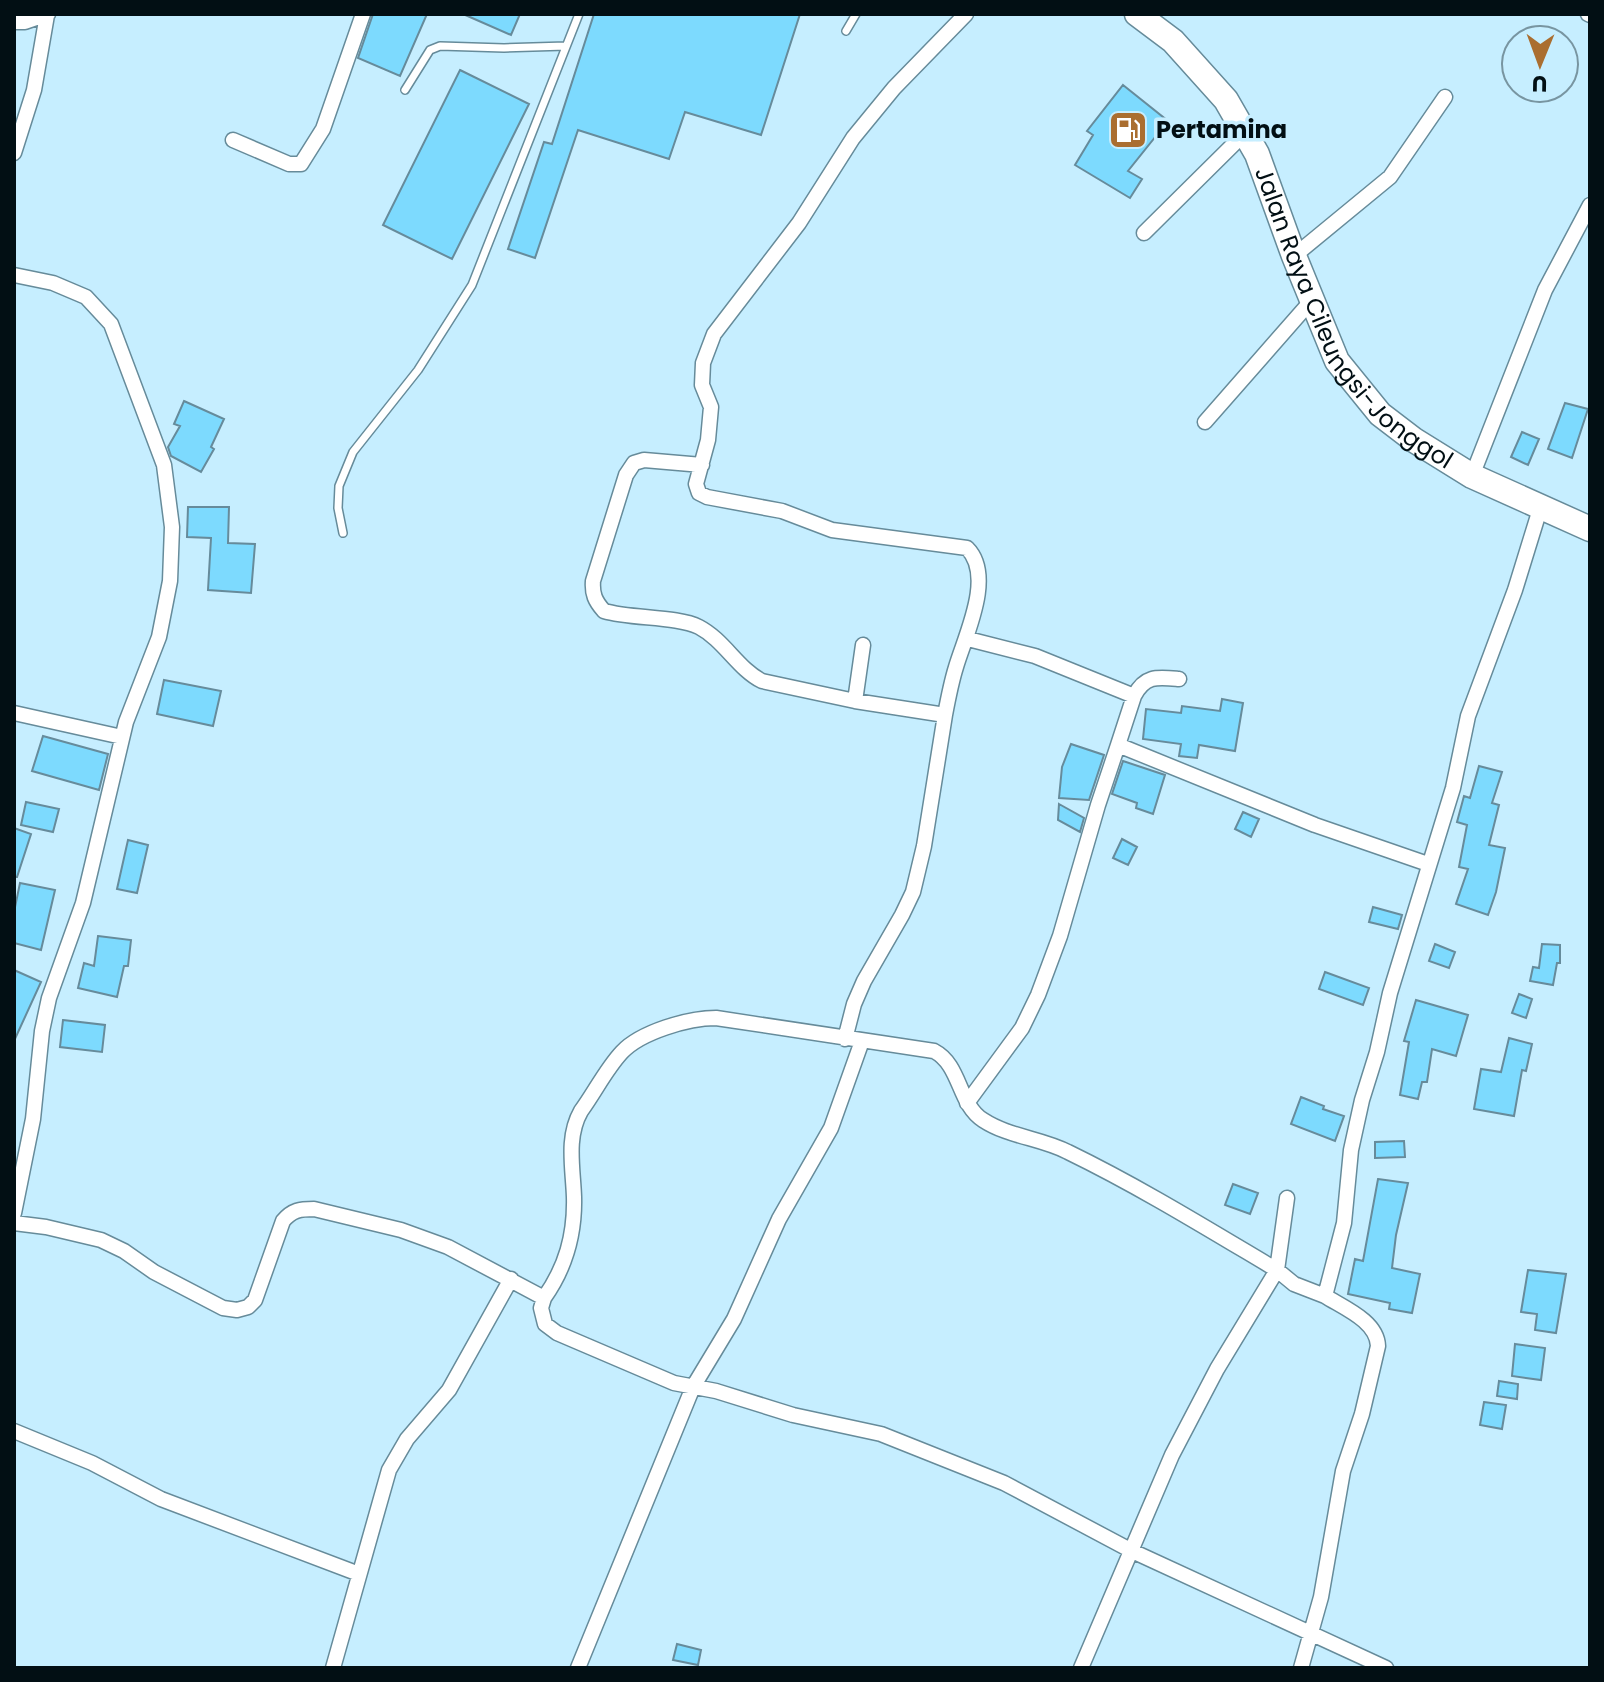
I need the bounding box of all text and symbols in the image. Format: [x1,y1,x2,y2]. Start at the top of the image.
north arrow [1500,24,1580,104]
text: U [1532,68,1548,99]
fuel station icon: Pertamina [1107,109,1149,151]
place label: Pertamina [1156,113,1287,146]
street label: Jalan Raya Cileungsi-Jonggol [1247,162,1459,476]

